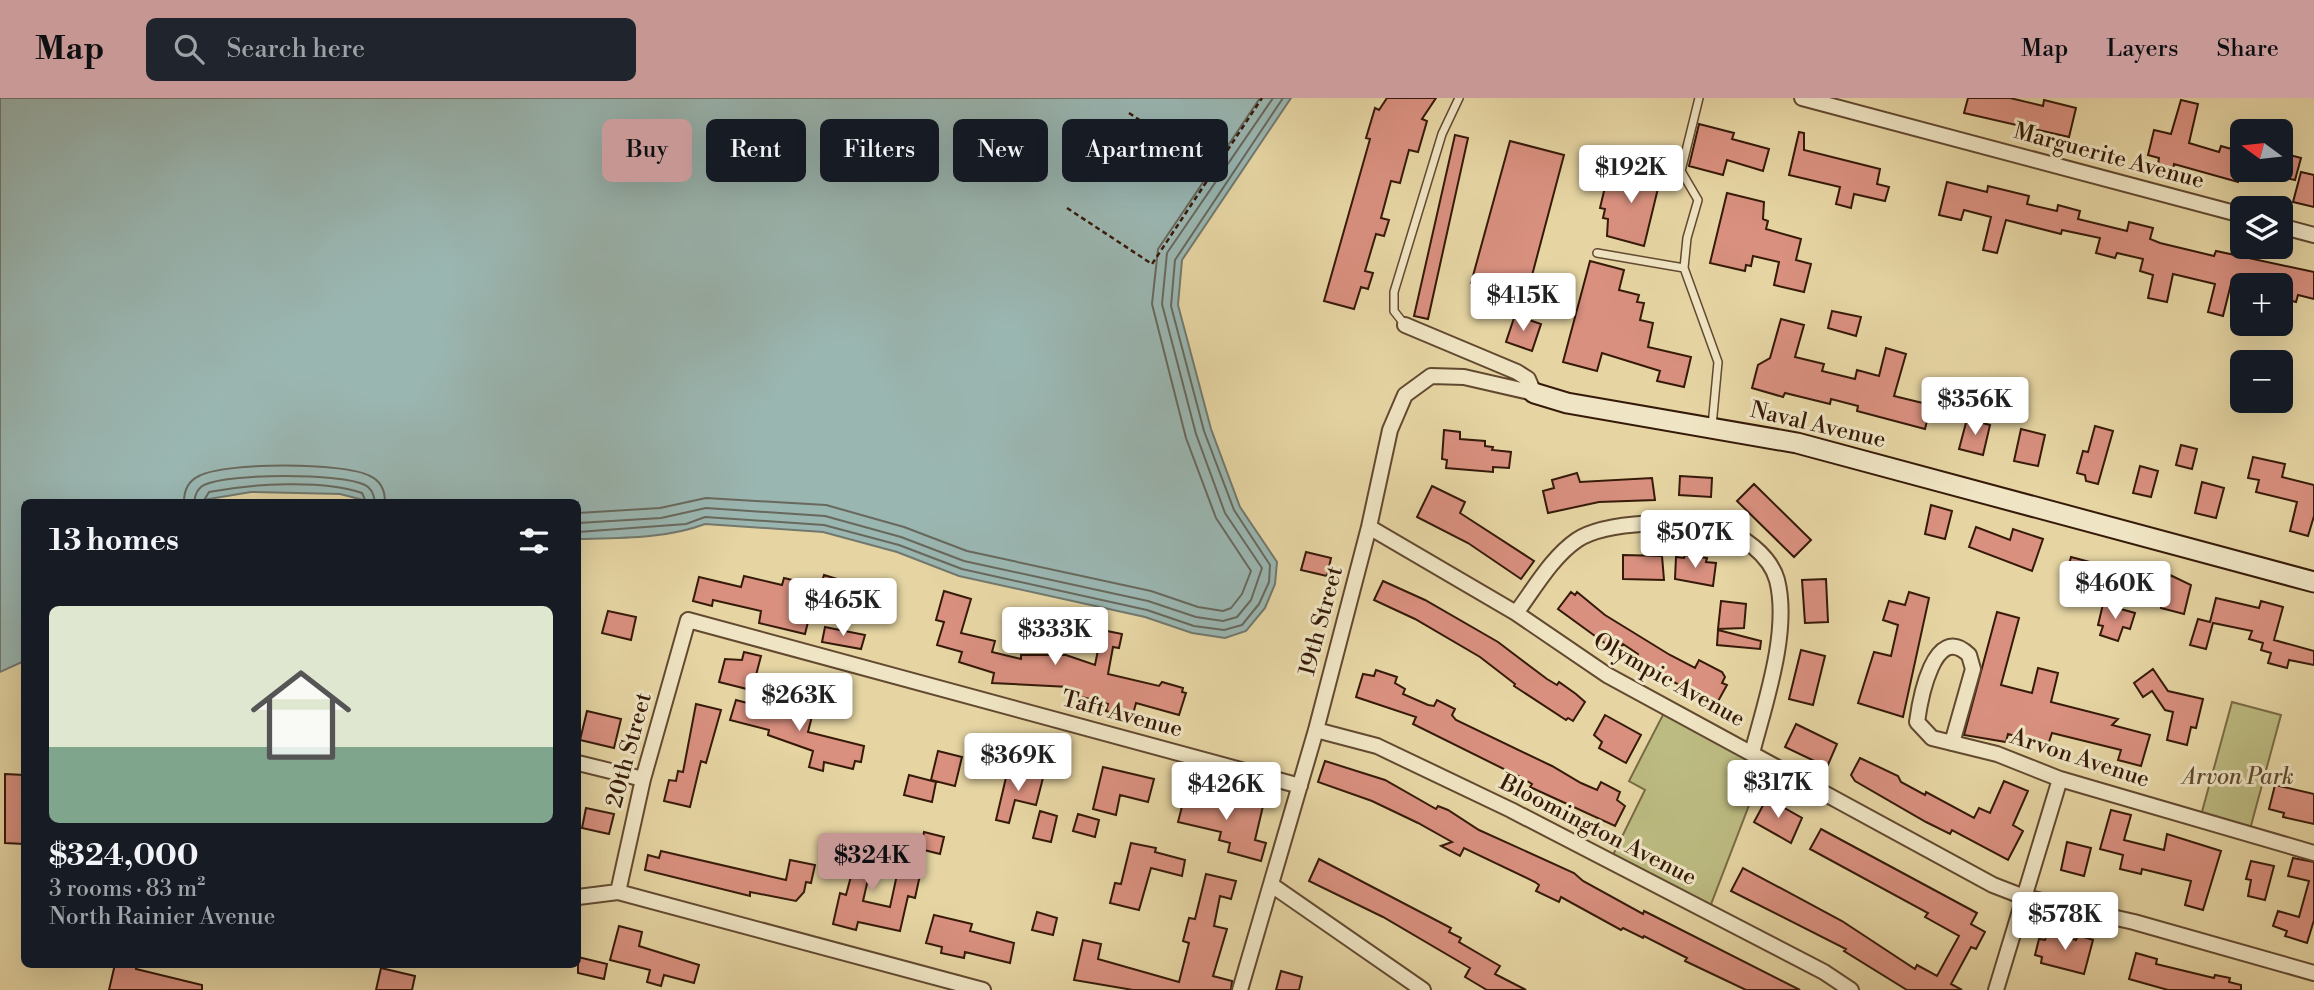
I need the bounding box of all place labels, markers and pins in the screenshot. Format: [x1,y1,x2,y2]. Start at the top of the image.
pin: $192K [1582,146,1680,205]
pin: $415K [1474,274,1572,333]
pin: $356K [1926,378,2024,437]
pin: $507K [1646,510,1744,570]
pin: $460K [2066,561,2164,621]
pin: $465K [794,578,892,638]
pin: $333K [1006,608,1104,667]
pin: $263K [750,674,848,733]
pin: $369K [969,734,1067,793]
pin: $317K [1729,760,1827,820]
pin: $426K [1177,762,1275,822]
pin: $324K [823,834,921,893]
pin: $578K [2016,892,2114,952]

